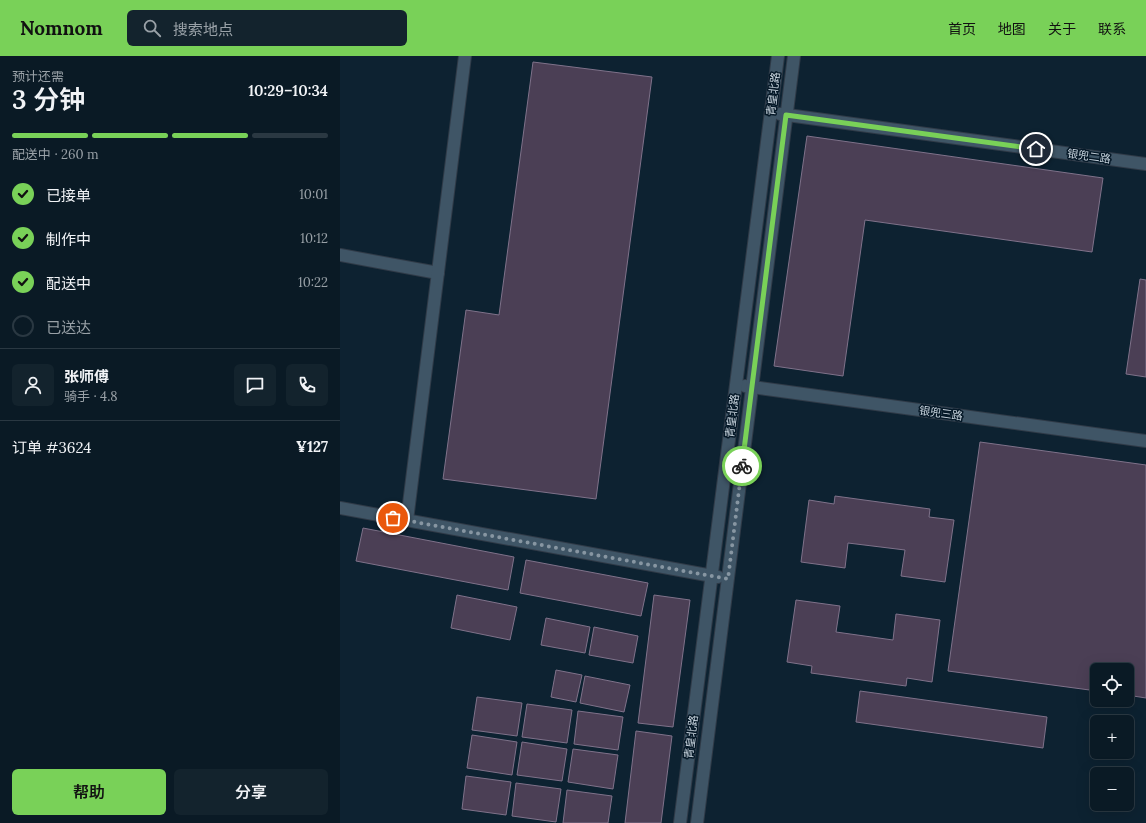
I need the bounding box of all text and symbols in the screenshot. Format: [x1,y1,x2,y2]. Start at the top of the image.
search box [127,10,407,46]
text: Nomnom [20,16,103,40]
icon: search [141,17,163,39]
text: 搜索地点 [173,20,233,39]
text: 首页 [948,20,976,38]
text: 地图 [998,20,1026,38]
text: 关于 [1048,20,1076,38]
text: 联系 [1098,20,1126,38]
text: 预计还需 [12,68,64,85]
street label: 青皇北路 [763,71,783,117]
text: 10:29–10:34 [248,81,328,100]
text: 3 分钟 [12,83,85,116]
pin [1019,132,1053,166]
icon: home [1025,138,1047,160]
text: 配送中 · 260 m [12,146,99,163]
street label: 银兜二路 [1066,146,1112,166]
icon: check [12,183,34,205]
text: 已接单 [46,186,91,205]
text: 10:01 [299,186,328,203]
icon: check [12,227,34,249]
text: 制作中 [46,230,91,249]
text: 10:12 [300,230,328,247]
icon: check [12,271,34,293]
text: 配送中 [46,274,91,293]
text: 10:22 [298,274,328,291]
text: 已送达 [46,318,91,337]
button: person [12,364,54,406]
button: chat [234,364,276,406]
button: phone [286,364,328,406]
text: 张师傅 [64,367,109,386]
text: 骑手 · 4.8 [64,388,118,405]
street label: 青皇北路 [722,393,742,439]
street label: 银兜三路 [918,403,964,423]
text: ¥127 [296,437,328,456]
text: 订单 #3624 [12,438,91,457]
courier [722,446,762,486]
icon: bike [731,455,753,477]
pin [376,501,410,535]
icon: bag [382,507,404,529]
map controls [1090,663,1134,811]
button: locate [1090,663,1134,707]
street label: 青皇北路 [681,714,701,760]
button: + [1090,715,1134,759]
button: − [1090,767,1134,811]
button: 帮助 [12,769,166,815]
button: 分享 [174,769,328,815]

